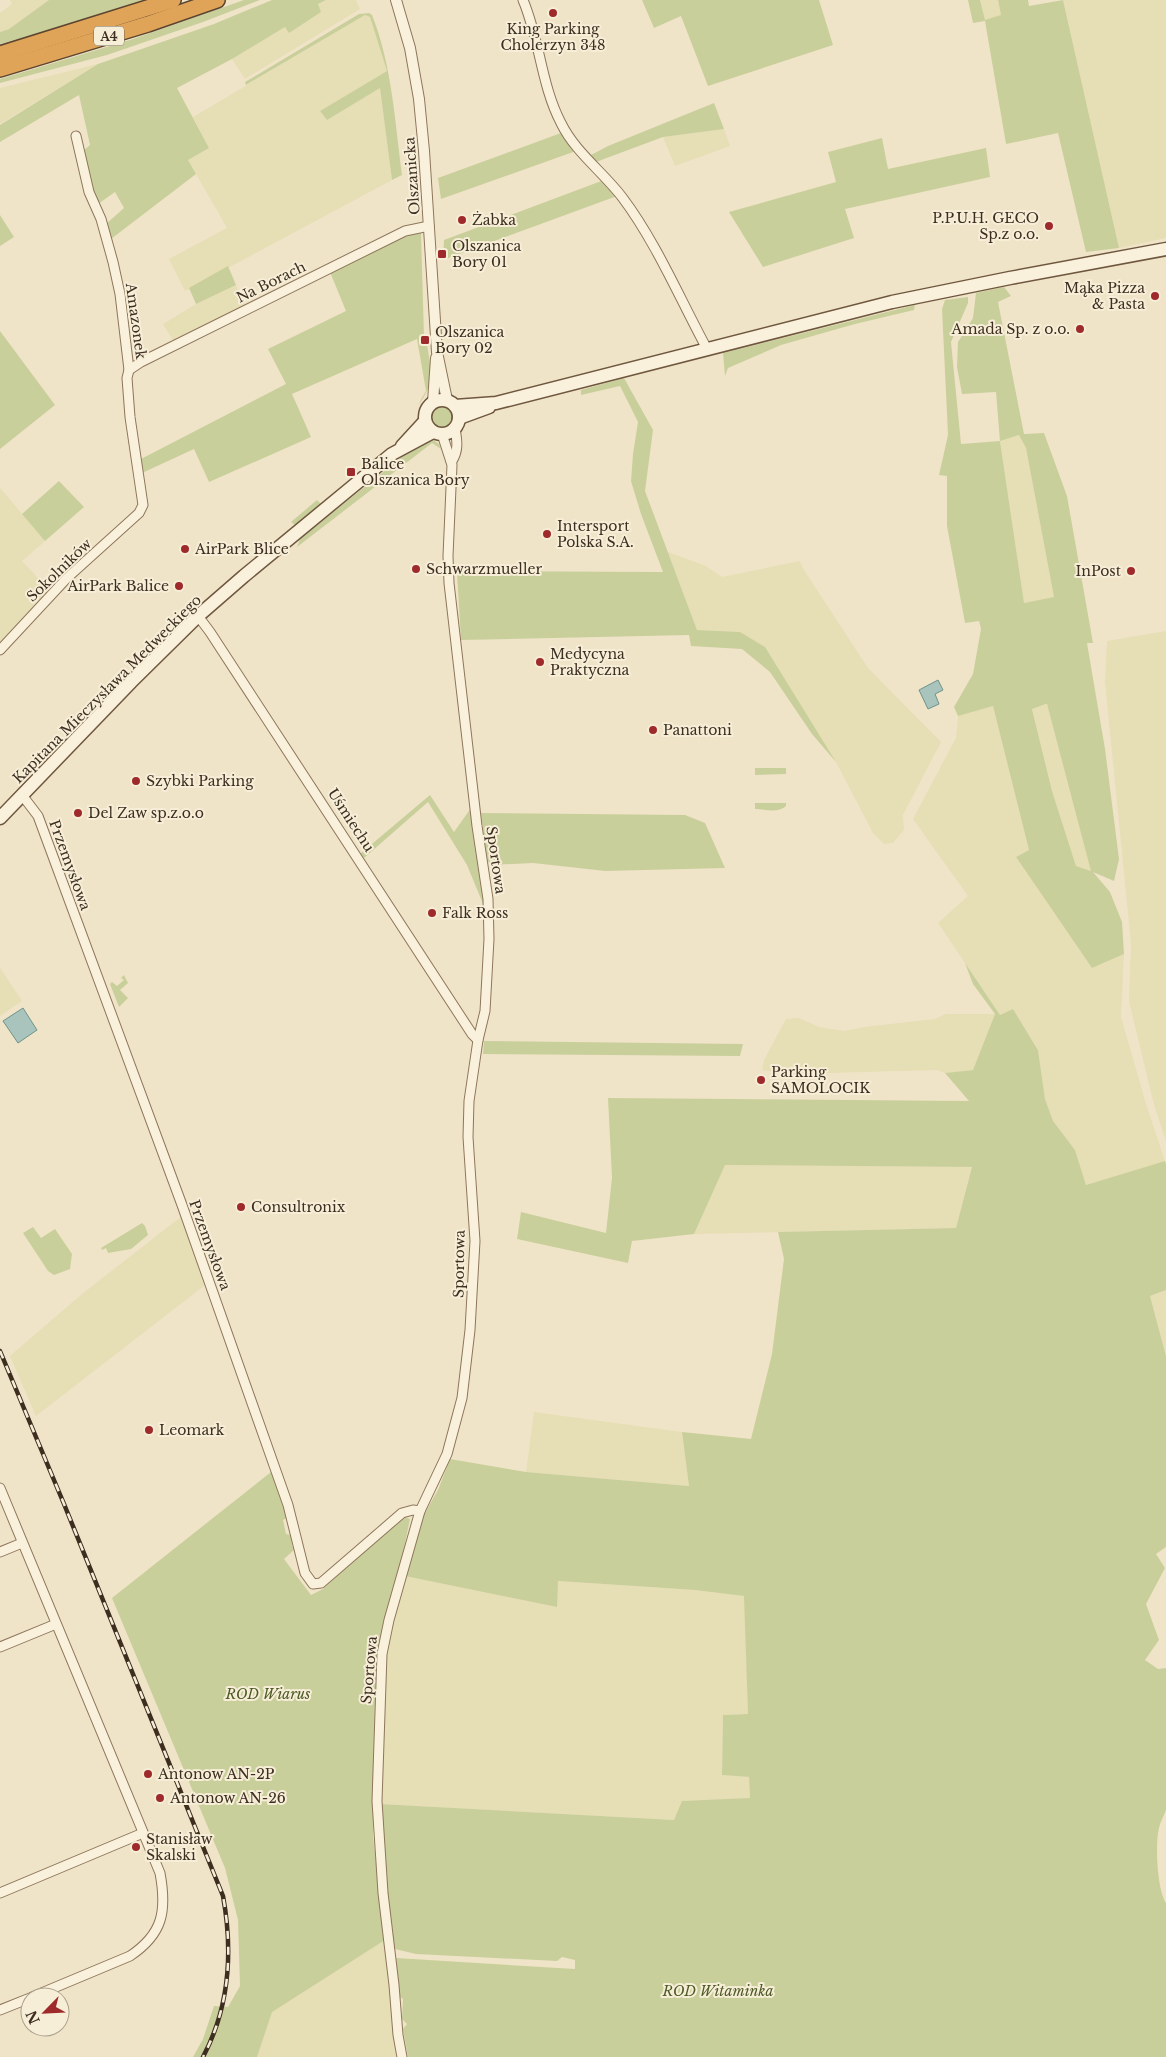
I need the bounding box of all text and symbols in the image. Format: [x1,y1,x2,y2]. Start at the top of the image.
marker: King Parking Cholerzyn 348 [547,7,559,19]
place label: King Parking Cholerzyn 348 [501,20,605,54]
road number: A4 [94,27,124,46]
street label: Olszanicka [400,136,424,215]
place label: P.P.U.H. GECO Sp.z o.o. [932,209,1039,243]
place label: Żabka [472,211,516,229]
marker: Żabka [456,214,468,226]
marker: P.P.U.H. GECO Sp.z o.o. [1043,220,1055,232]
place label: Olszanica Bory 01 [452,237,521,271]
marker: Olszanica Bory 01 [436,248,448,260]
street label: Na Borach [233,257,309,307]
place label: Mąka Pizza & Pasta [1064,279,1145,313]
street label: Amazonek [122,281,150,361]
marker: Mąka Pizza & Pasta [1149,290,1161,302]
place label: Amada Sp. z o.o. [951,320,1070,338]
place label: Olszanica Bory 02 [435,323,504,357]
marker: Amada Sp. z o.o. [1074,323,1086,335]
marker: Olszanica Bory 02 [419,334,431,346]
place label: Balice Olszanica Bory [361,455,470,489]
marker: Balice Olszanica Bory [345,466,357,478]
place label: Intersport Polska S.A. [557,517,634,551]
marker: Intersport Polska S.A. [541,528,553,540]
street label: Sokolników [23,535,95,605]
place label: AirPark Blice [194,540,289,558]
marker: AirPark Blice [179,543,191,555]
place label: Schwarzmueller [426,560,542,578]
place label: InPost [1076,562,1122,580]
marker: Schwarzmueller [410,563,422,575]
marker: InPost [1125,565,1137,577]
place label: AirPark Balice [67,577,169,595]
marker: AirPark Balice [173,580,185,592]
street label: Kapitana Mieczysława Medweckiego [9,591,205,787]
place label: Medycyna Praktyczna [550,645,630,679]
marker: Medycyna Praktyczna [534,656,546,668]
place label: Panattoni [663,721,732,739]
marker: Panattoni [647,724,659,736]
place label: Szybki Parking [146,772,254,790]
marker: Szybki Parking [130,775,142,787]
street label: Uśmiechu [324,785,379,856]
place label: Del Zaw sp.z.o.o [88,804,204,822]
marker: Del Zaw sp.z.o.o [72,807,84,819]
street label: Przemysłowa [45,817,95,913]
street label: Sportowa [482,825,510,895]
place label: Falk Ross [442,904,508,922]
marker: Falk Ross [426,907,438,919]
place label: Parking SAMOLOCIK [771,1063,871,1097]
marker: Parking SAMOLOCIK [755,1074,767,1086]
street label: Przemysłowa [185,1197,235,1293]
place label: Consultronix [251,1198,346,1216]
marker: Consultronix [235,1201,247,1213]
street label: Sportowa [449,1230,469,1298]
place label: Leomark [159,1421,225,1439]
marker: Leomark [143,1424,155,1436]
street label: Sportowa [357,1635,381,1705]
park label: ROD Wiarus [225,1685,310,1703]
place label: Antonow AN-2P [157,1765,275,1783]
marker: Antonow AN-2P [142,1768,154,1780]
place label: Antonow AN-26 [169,1789,286,1807]
marker: Antonow AN-26 [154,1792,166,1804]
place label: Stanisław Skalski [146,1830,213,1864]
marker: Stanisław Skalski [130,1841,142,1853]
park label: ROD Witaminka [662,1982,773,2000]
north arrow [20,1987,70,2037]
text: N [22,2008,44,2027]

